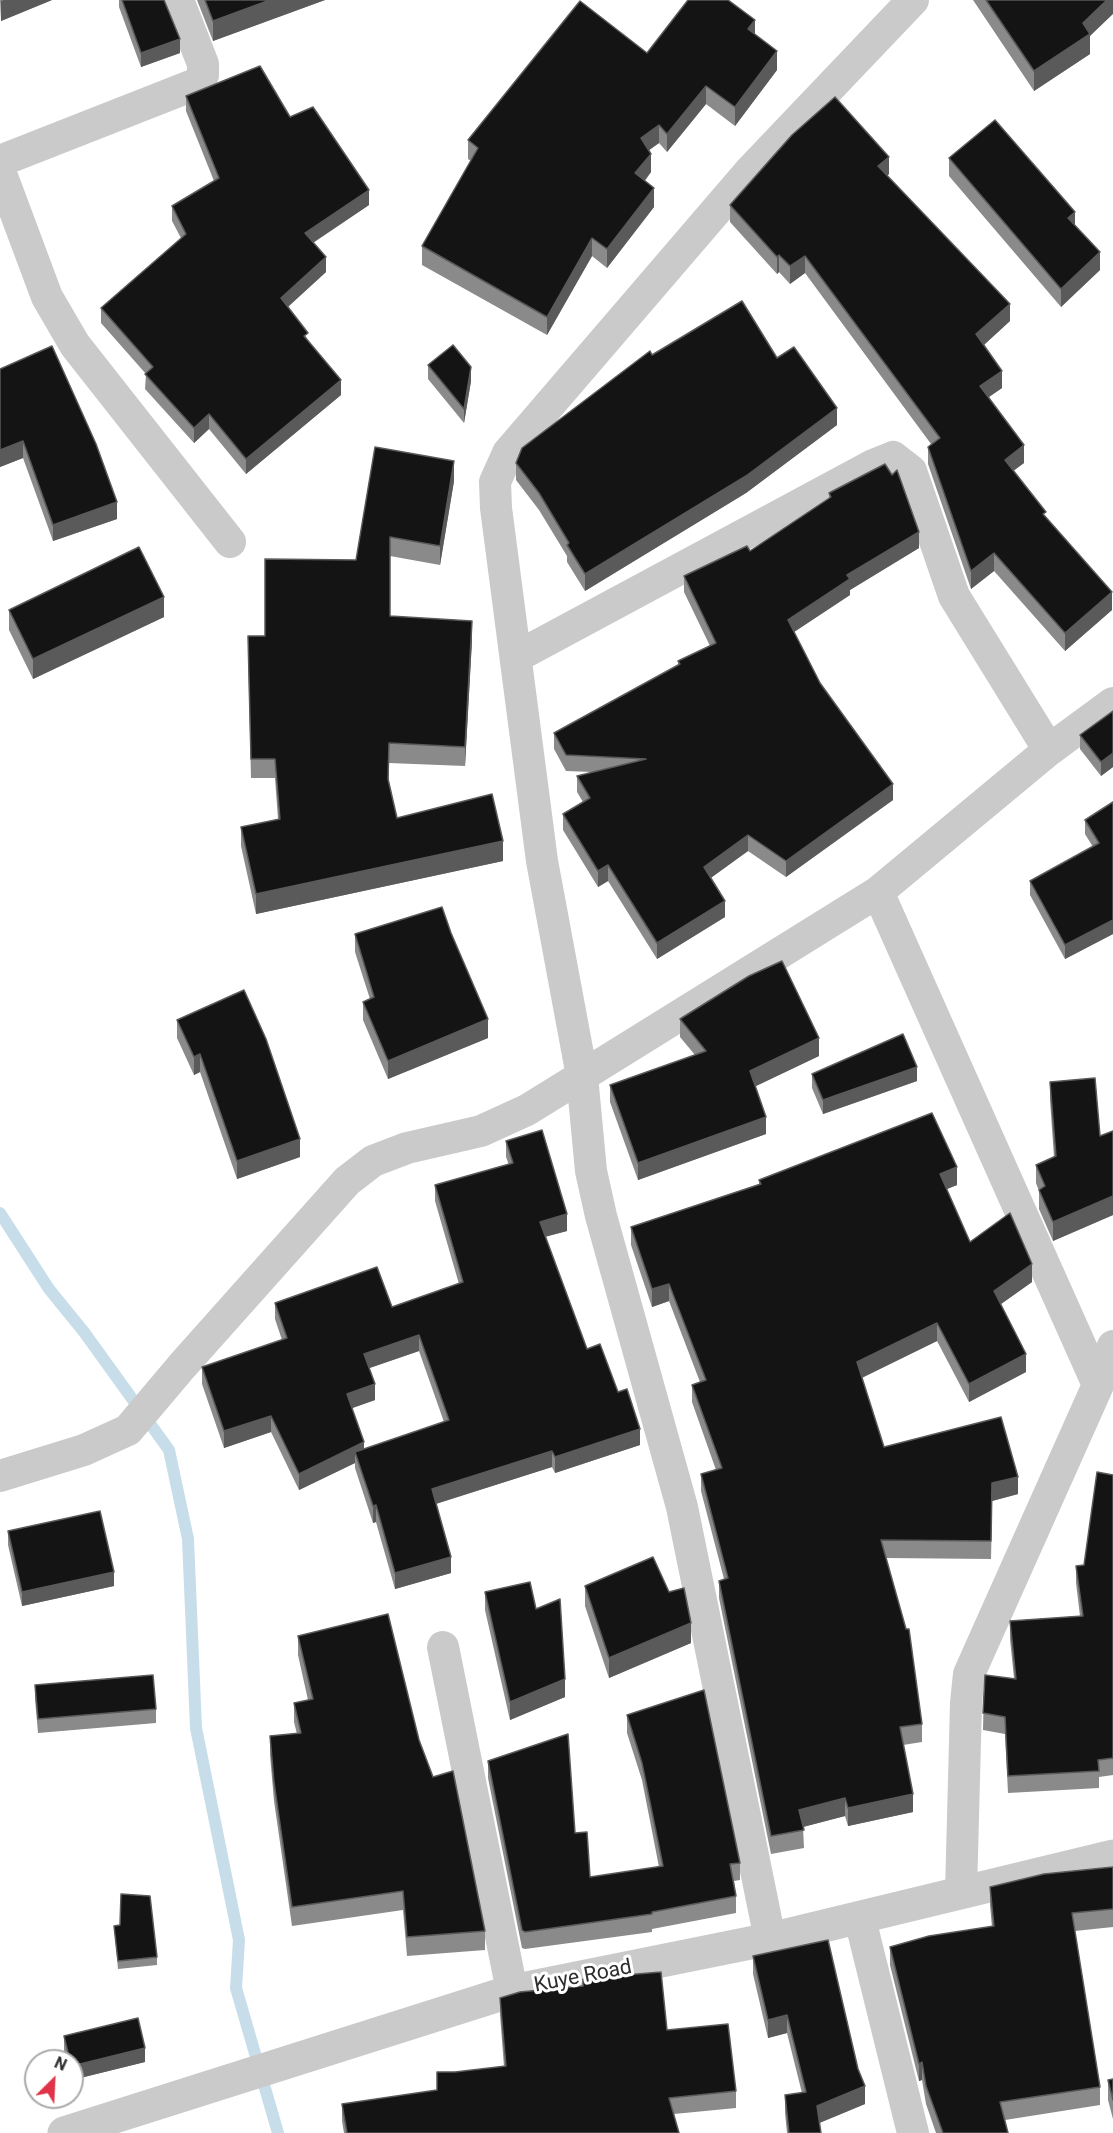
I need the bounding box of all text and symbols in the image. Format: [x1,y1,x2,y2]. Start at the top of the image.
street label: Kuye Road [532,1955,634,1999]
north arrow [24,2049,84,2109]
text: N [52,2053,70,2075]

